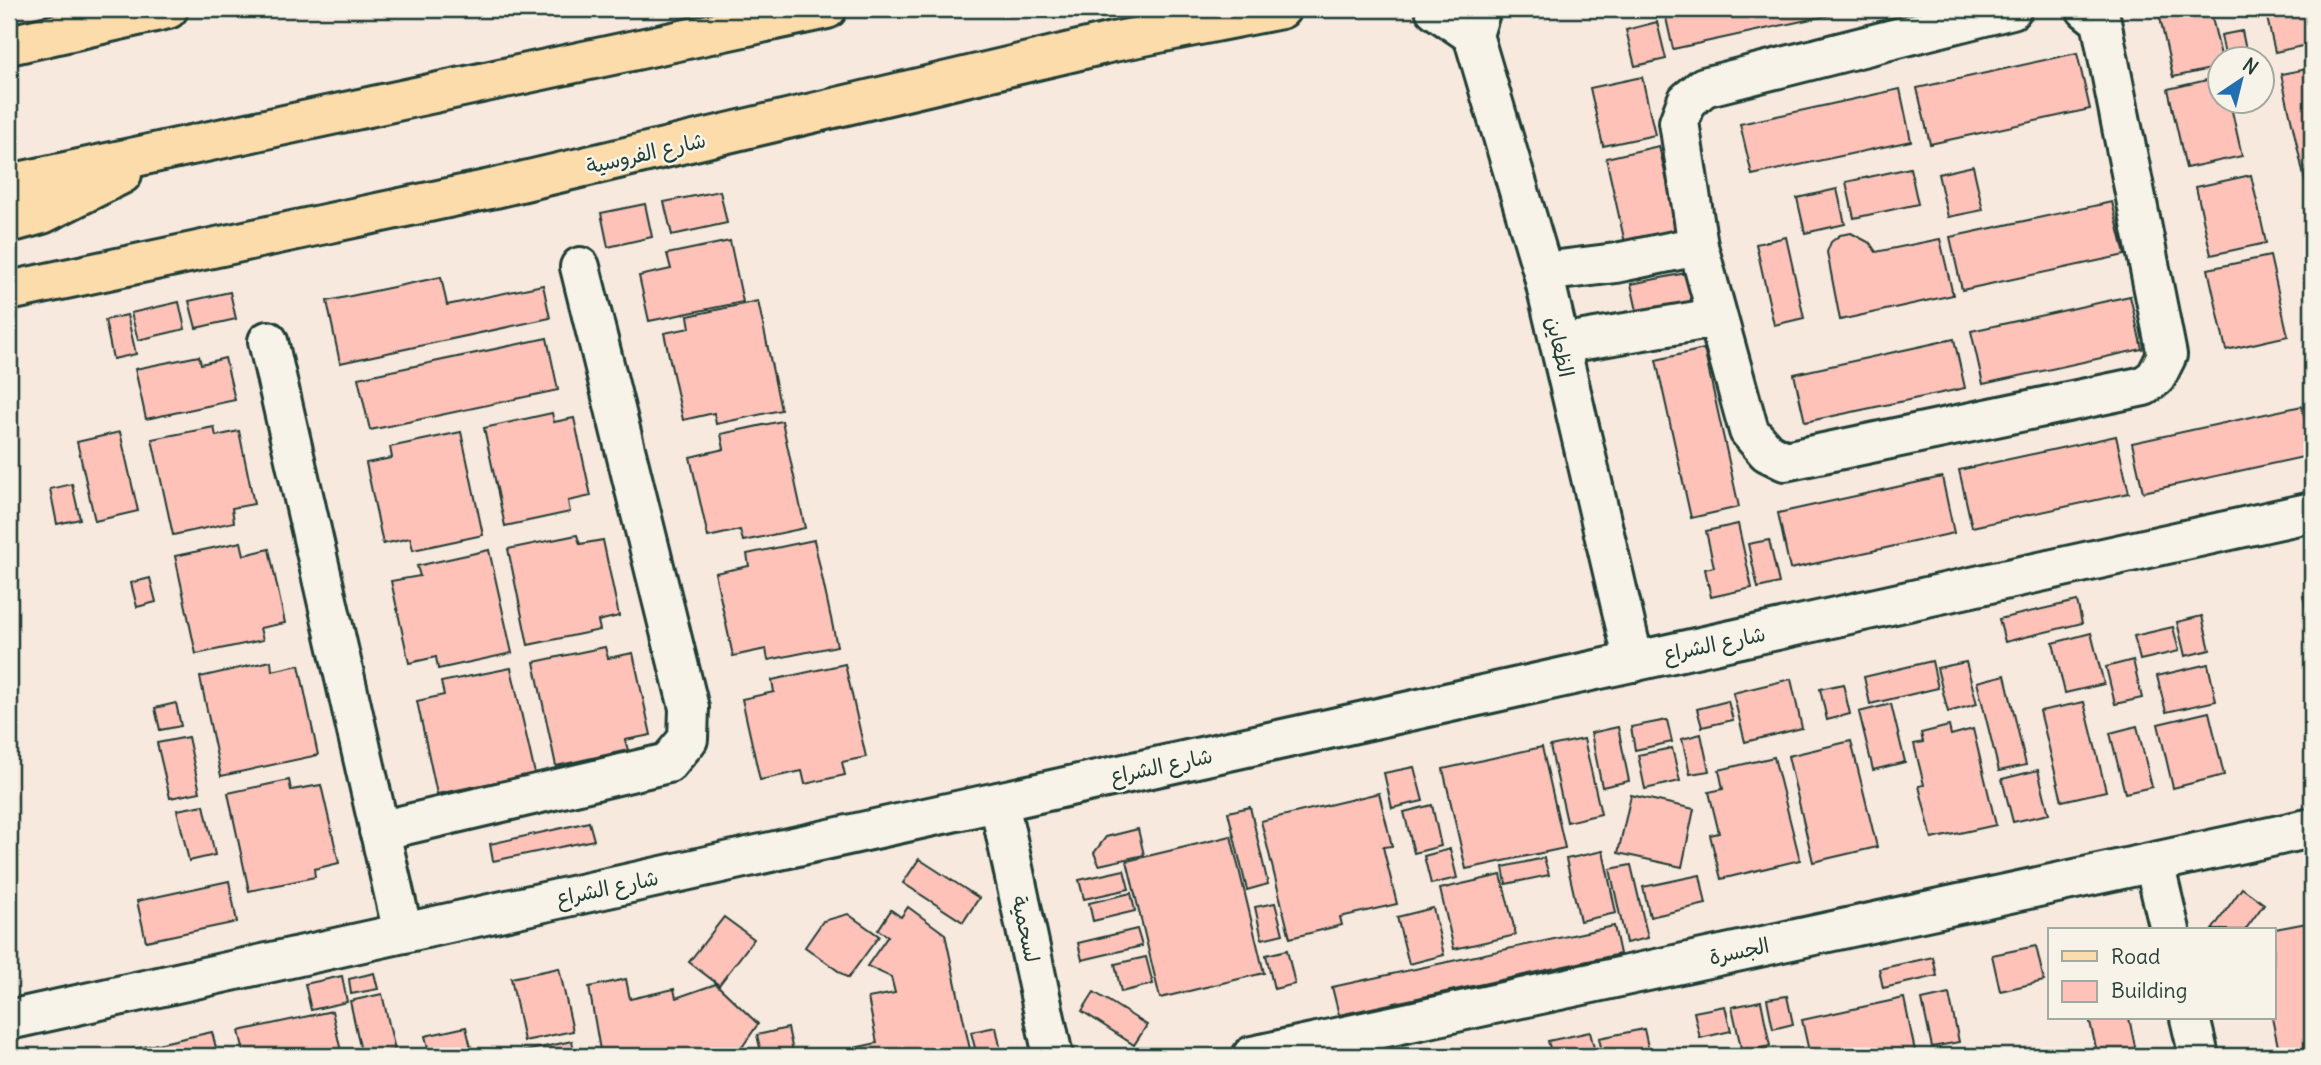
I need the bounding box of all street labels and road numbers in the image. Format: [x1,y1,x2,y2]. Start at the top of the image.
street label: شارع الفروسية [584,126,709,182]
street label: الظعاين [1540,314,1580,380]
street label: شارع الشراع [1660,620,1768,670]
street label: شارع الشراع [1107,742,1215,792]
street label: شارع الشراع [553,864,661,914]
street label: لسحمية [1006,893,1046,965]
street label: الجسرة [1706,931,1772,971]

